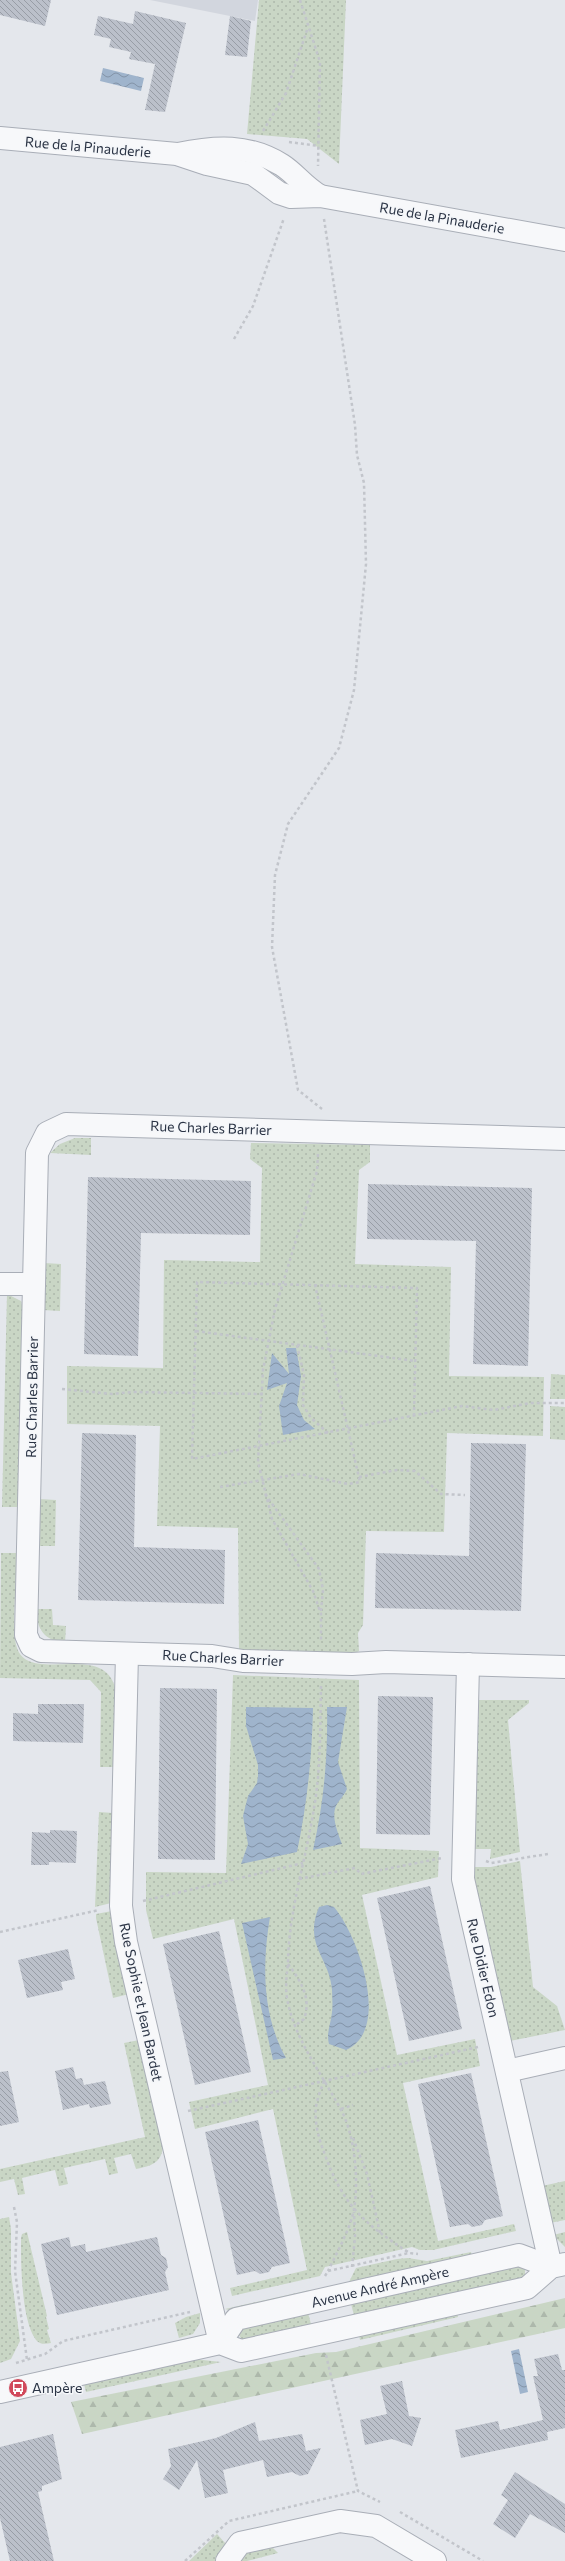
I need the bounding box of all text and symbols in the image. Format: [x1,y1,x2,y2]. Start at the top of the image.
street label: Rue de la Pinauderie [24,133,152,160]
street label: Rue de la Pinauderie [378,198,506,237]
street label: Rue Charles Barrier [150,1117,273,1138]
street label: Rue Charles Barrier [22,1336,41,1458]
street label: Rue Charles Barrier [162,1646,285,1669]
street label: Rue Didier Edon [464,1917,503,2019]
street label: Rue Sophie et Jean Bardet [116,1921,167,2083]
street label: Avenue André Ampère [309,2262,450,2311]
bus stop icon: Ampère [7,2377,29,2399]
place label: Ampère [32,2379,82,2396]

